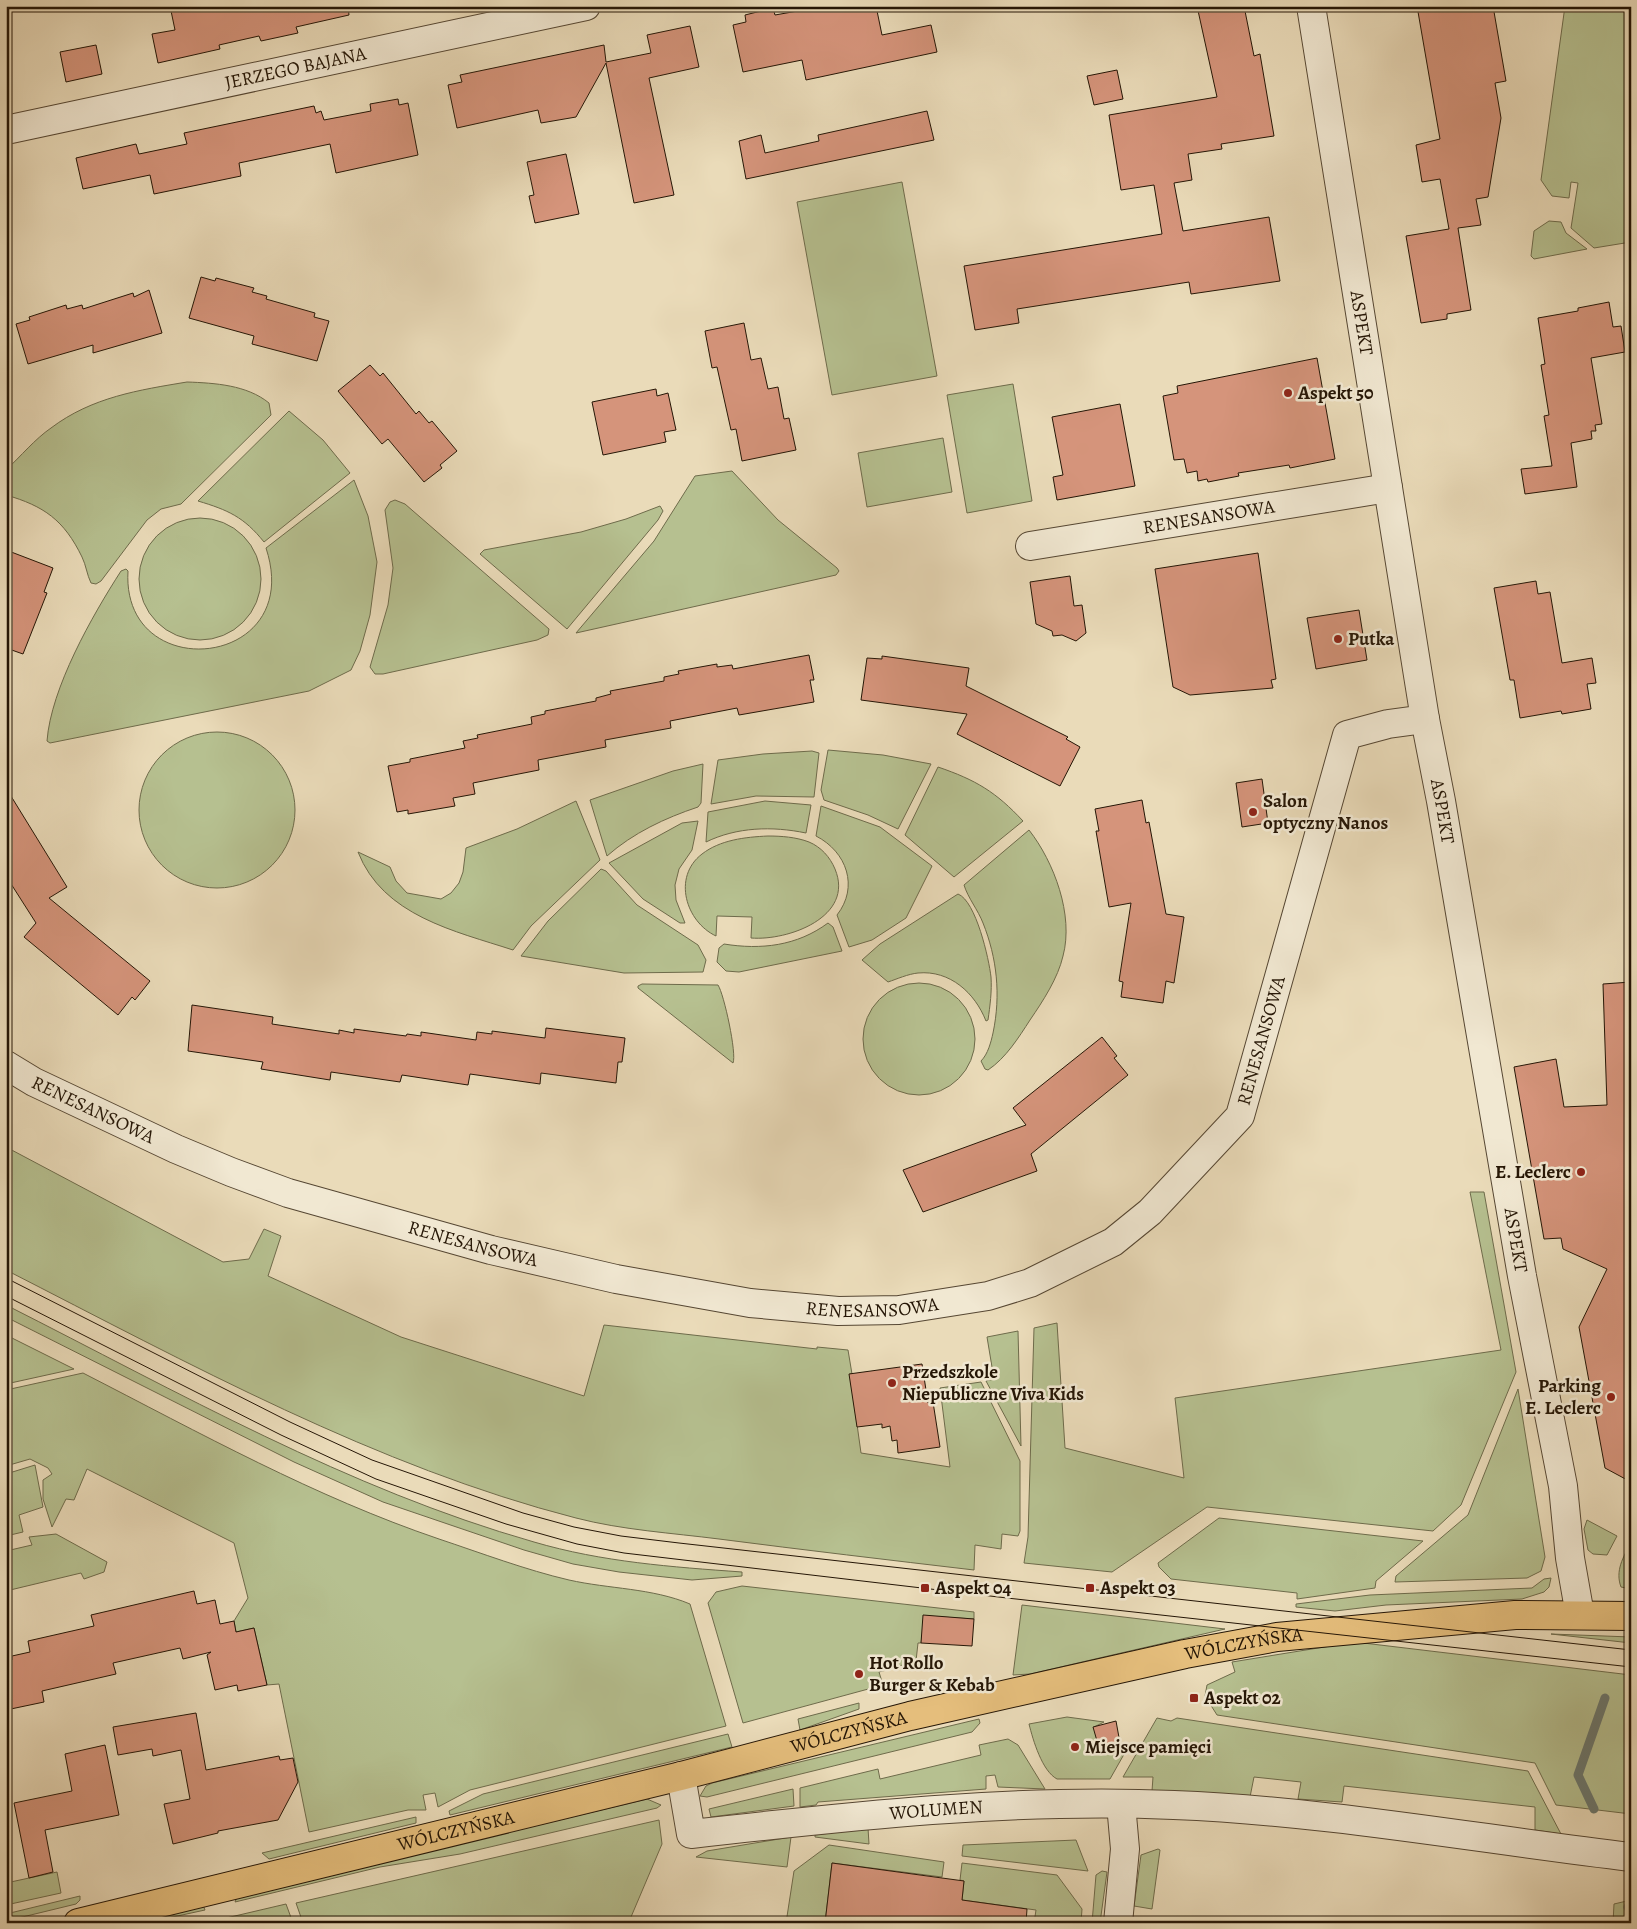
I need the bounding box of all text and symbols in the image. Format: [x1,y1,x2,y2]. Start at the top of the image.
street label: JERZEGO BAJANA [222,40,370,96]
street label: ASPEKT [1344,288,1380,358]
place label: Aspekt 50 [1297,380,1374,406]
marker: Aspekt 50 [1282,387,1294,399]
street label: RENESANSOWA [1141,493,1277,541]
place label: Putka [1348,626,1395,652]
marker: Putka [1332,633,1344,645]
street label: ASPEKT [1424,776,1461,846]
place label: Salon optyczny Nanos [1263,788,1388,836]
marker: Salon optyczny Nanos [1247,806,1259,818]
street label: RENESANSOWA [1231,972,1292,1108]
street label: RENESANSOWA [27,1070,160,1150]
place label: E. Leclerc [1495,1159,1571,1185]
marker: E. Leclerc [1575,1166,1587,1178]
street label: ASPEKT [1497,1205,1534,1275]
street label: RENESANSOWA [405,1214,541,1274]
street label: RENESANSOWA [805,1291,941,1324]
place label: Przedszkole Niepubliczne Viva Kids [902,1359,1084,1407]
place label: Parking E. Leclerc [1525,1373,1601,1421]
marker: Przedszkole Niepubliczne Viva Kids [886,1377,898,1389]
marker: Parking E. Leclerc [1605,1391,1617,1403]
place label: Aspekt 04 [934,1575,1012,1601]
place label: Aspekt 03 [1099,1575,1176,1601]
marker: Aspekt 04 [919,1582,931,1594]
marker: Aspekt 03 [1084,1582,1096,1594]
street label: WÓLCZYŃSKA [1182,1622,1305,1667]
place label: Hot Rollo Burger & Kebab [869,1650,995,1698]
marker: Hot Rollo Burger & Kebab [853,1668,865,1680]
place label: Aspekt 02 [1203,1685,1281,1711]
marker: Aspekt 02 [1188,1692,1200,1704]
street label: WÓLCZYŃSKA [787,1704,911,1760]
place label: Miejsce pamięci [1085,1734,1212,1760]
marker: Miejsce pamięci [1069,1741,1081,1753]
street label: WOLUMEN [887,1794,984,1827]
street label: WÓLCZYŃSKA [394,1804,518,1858]

